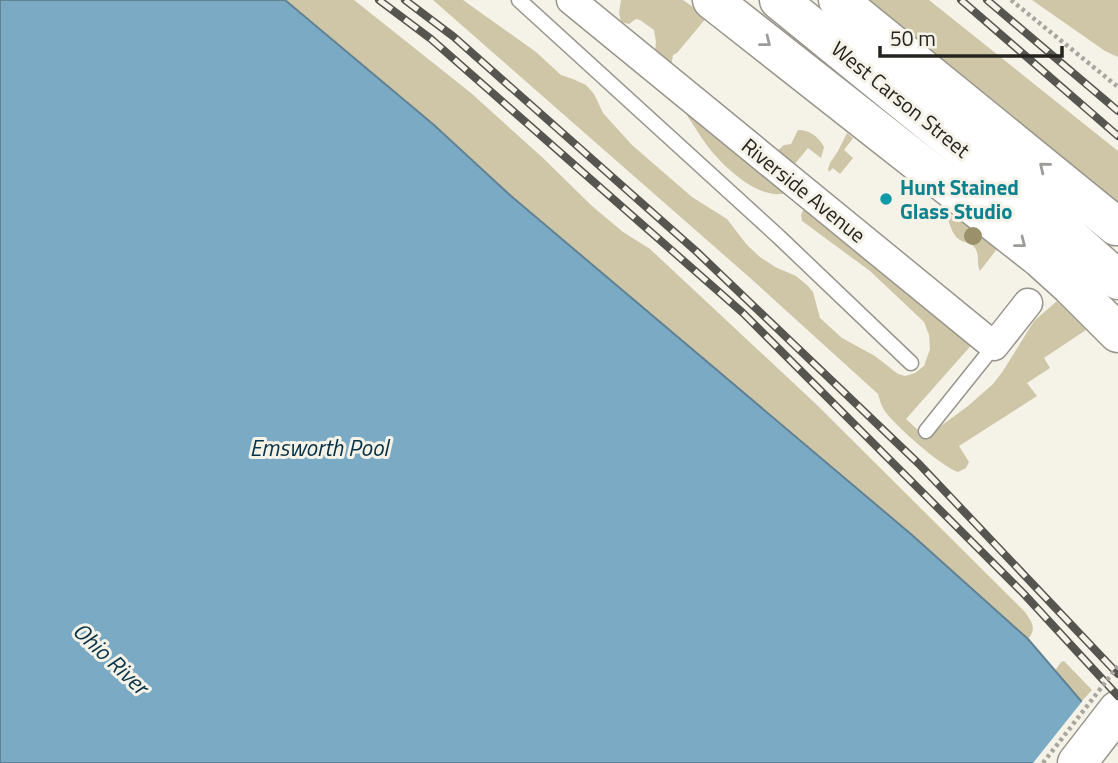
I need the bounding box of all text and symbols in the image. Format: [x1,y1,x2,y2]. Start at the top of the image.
scale bar [880,14,1062,58]
text: 50 m [890,22,936,54]
one-way arrow [758,33,771,46]
street label: West Carson Street [825,33,978,166]
street label: Riverside Avenue [735,130,873,250]
one-way arrow [1039,163,1052,175]
place label: Hunt Stained Glass Studio [900,171,1019,227]
marker: Hunt Stained Glass Studio [878,191,894,207]
one-way arrow [1014,235,1026,248]
water label: Emsworth Pool [250,430,391,465]
water label: Ohio River [65,614,159,704]

